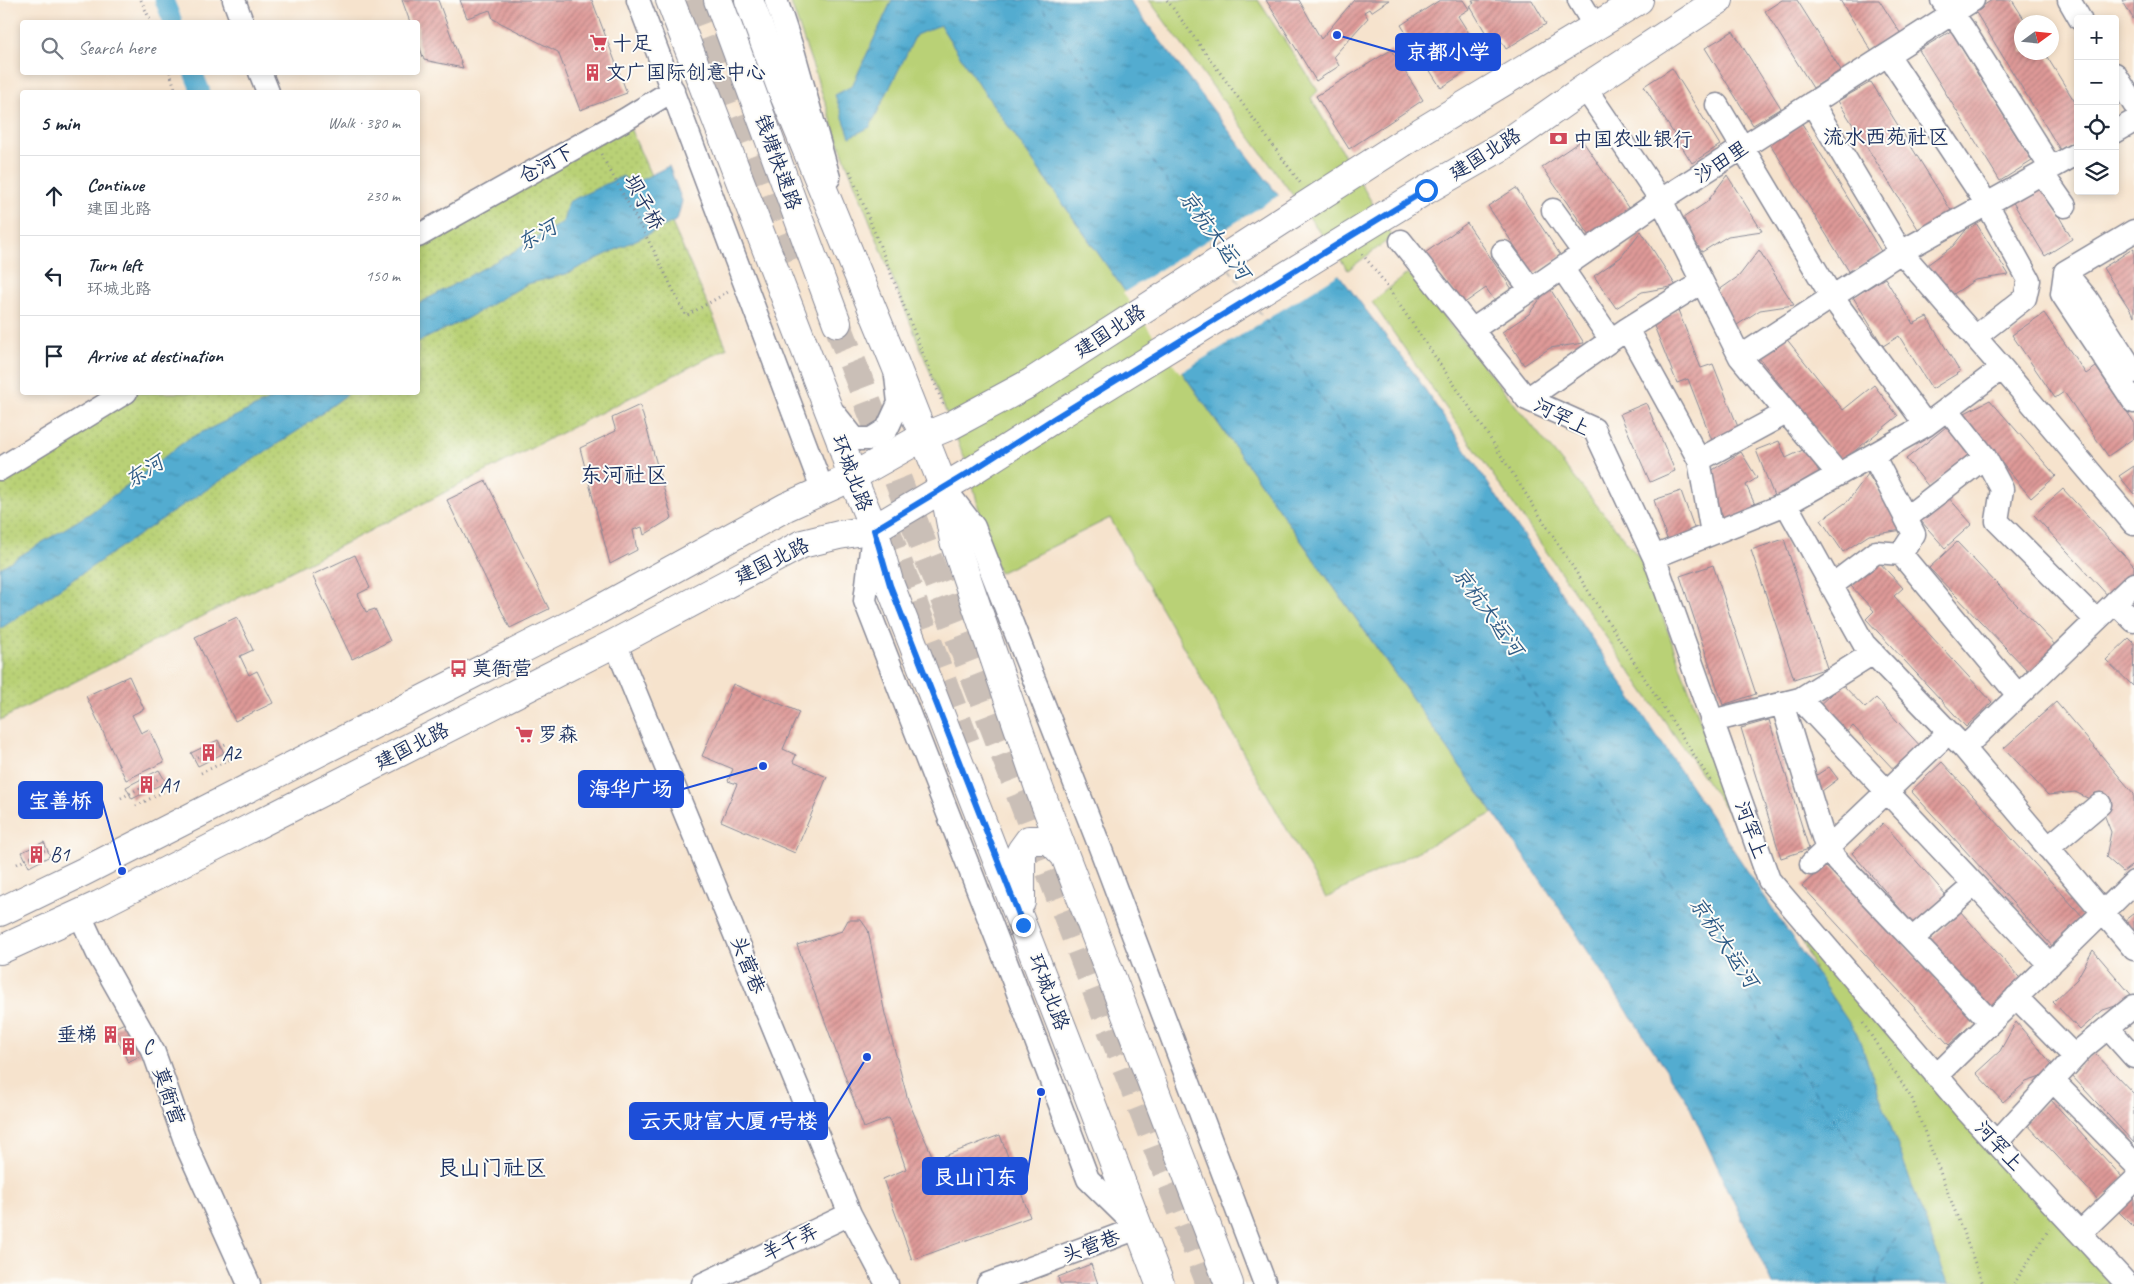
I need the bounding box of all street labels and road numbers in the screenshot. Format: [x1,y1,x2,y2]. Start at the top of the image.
street label: 钱塘快速路 [749,111,807,214]
street label: 建国北路 [1444,122,1526,186]
street label: 沙田里 [1689,135,1753,189]
street label: 仓河下 [514,139,578,189]
street label: 坝子桥 [619,170,669,234]
street label: 建国北路 [1070,298,1151,363]
street label: 河罕上 [1530,392,1594,442]
street label: 环城北路 [826,431,878,516]
street label: 建国北路 [731,532,814,590]
street label: 建国北路 [371,716,454,775]
street label: 河罕上 [1729,798,1773,862]
street label: 头营巷 [725,933,771,998]
street label: 环城北路 [1023,950,1075,1035]
street label: 莫衙营 [147,1064,191,1128]
street label: 河罕上 [1969,1116,2029,1176]
street label: 羊千弄 [758,1218,822,1266]
street label: 头营巷 [1059,1224,1124,1268]

